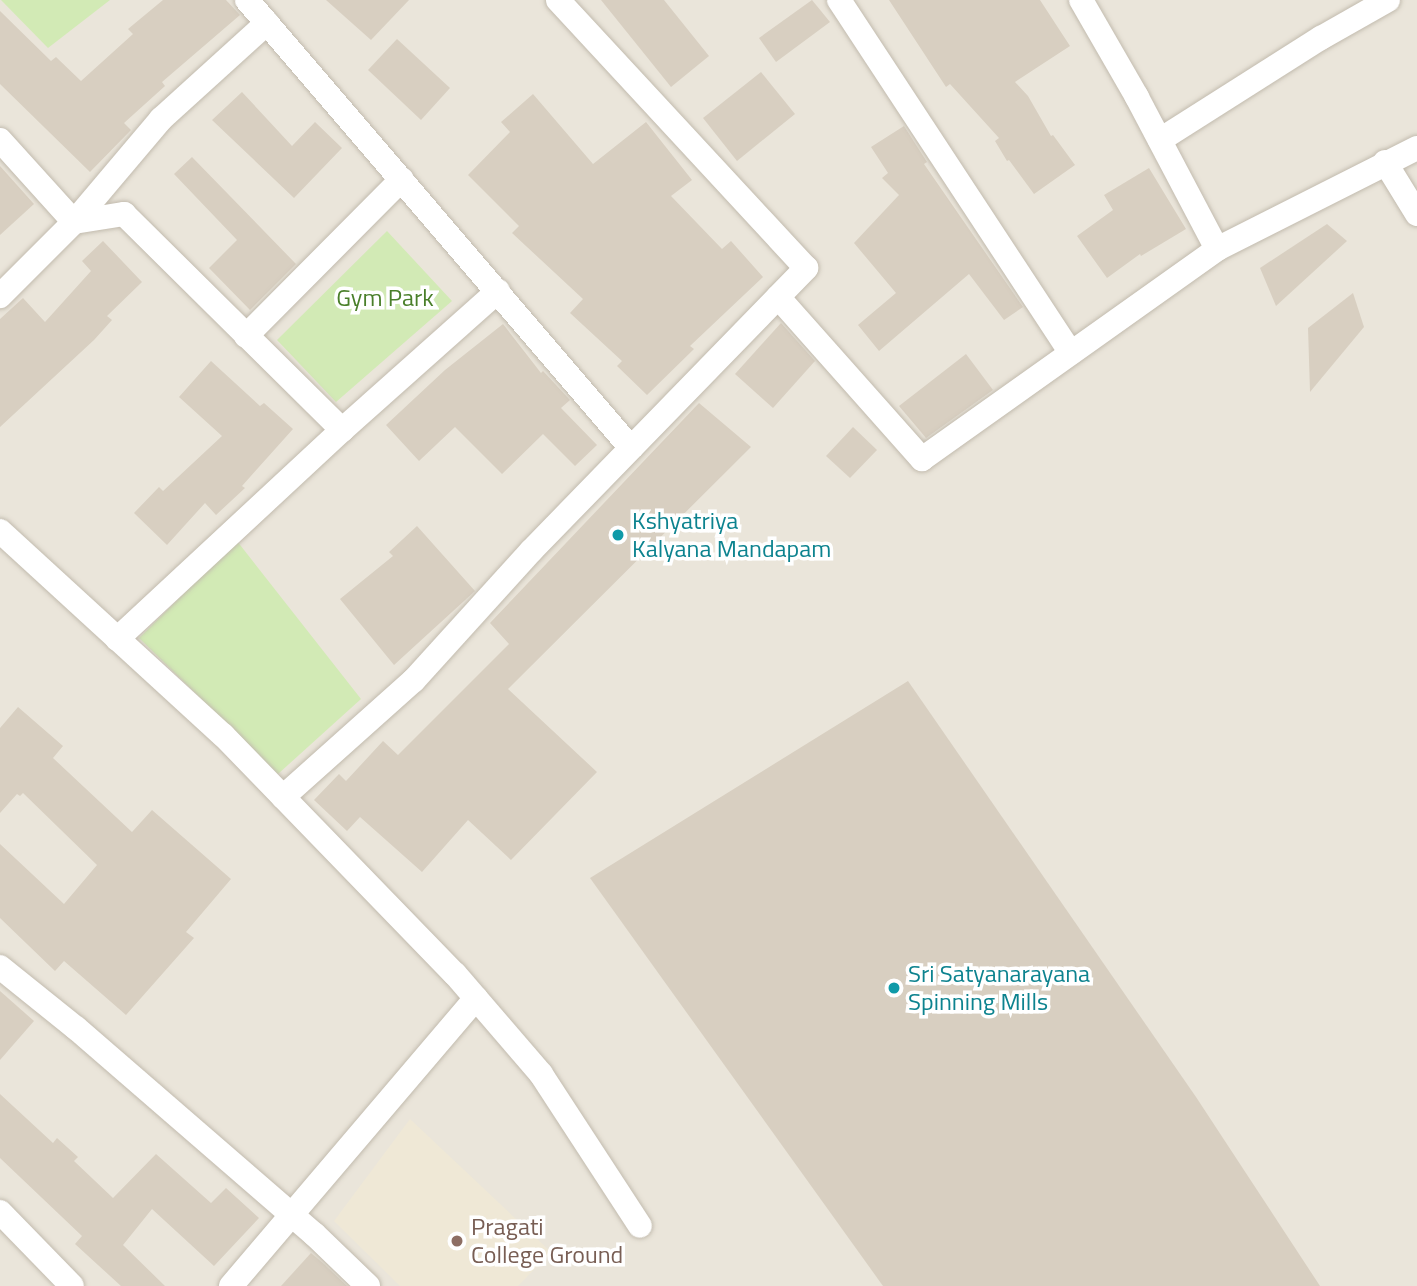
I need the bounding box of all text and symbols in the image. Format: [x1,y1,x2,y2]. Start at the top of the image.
park label: Gym Park [336,284,434,312]
place label: Kshyatriya Kalyana Mandapam [632,507,831,563]
marker: Kshyatriya Kalyana Mandapam [610,527,626,543]
place label: Sri Satyanarayana Spinning Mills [908,960,1090,1016]
marker: Sri Satyanarayana Spinning Mills [886,980,902,996]
place label: Pragati College Ground [471,1213,623,1269]
marker: Pragati College Ground [449,1233,465,1249]

